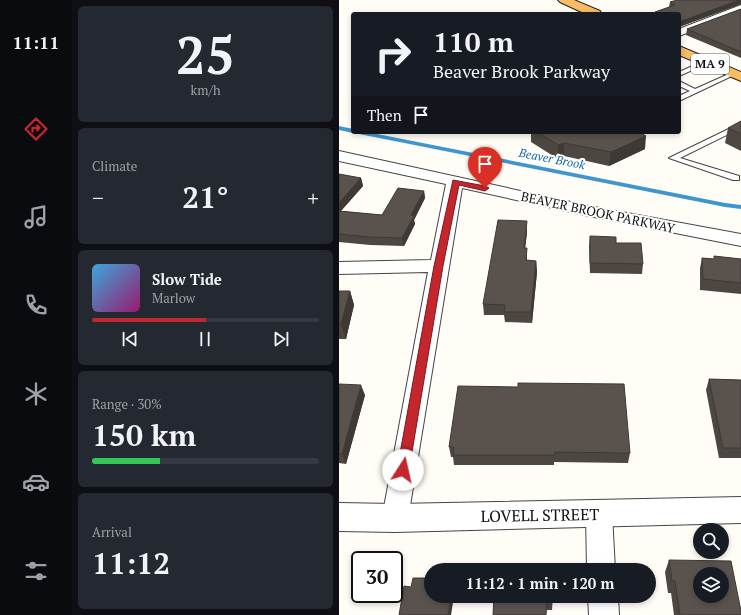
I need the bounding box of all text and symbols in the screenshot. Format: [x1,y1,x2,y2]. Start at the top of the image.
text: 25 [176,20,235,89]
text: 110 m [433,23,514,60]
icon: right [367,28,419,80]
text: 11:11 [13,30,59,54]
road number: MA 9 [691,54,729,74]
text: Beaver Brook Parkway [433,59,610,83]
text: km/h [190,81,221,99]
icon: arrive [410,104,432,126]
text: Then [367,105,402,125]
icon: directions [22,115,50,143]
water label: Beaver Brook [517,145,587,172]
pin [468,147,502,188]
icon: arrive [474,153,496,175]
text: Climate [92,157,137,175]
text: 21° [182,177,229,217]
text: − [92,183,104,212]
text: + [307,183,319,212]
street label: BEAVER BROOK PARKWAY [519,187,677,237]
icon: music [22,203,50,231]
text: Slow Tide [152,269,222,289]
text: Marlow [152,289,195,307]
icon: phone [22,291,50,319]
icon: previous [119,328,141,350]
icon: pause [194,328,216,350]
icon: next [270,328,292,350]
icon: climate [22,380,50,408]
text: Range · 30% [92,395,162,413]
text: 150 km [92,415,196,455]
position arrow [382,449,424,491]
icon: car [22,468,50,496]
street label: LOVELL STREET [481,503,600,527]
text: Arrival [92,523,132,541]
map controls [693,523,729,603]
button: search [693,523,729,559]
text: 11:12 [92,543,170,583]
speed limit sign: 30 [351,551,403,603]
icon: filters [22,557,50,585]
button: layers [693,567,729,603]
text: 11:12 · 1 min · 120 m [466,573,614,593]

